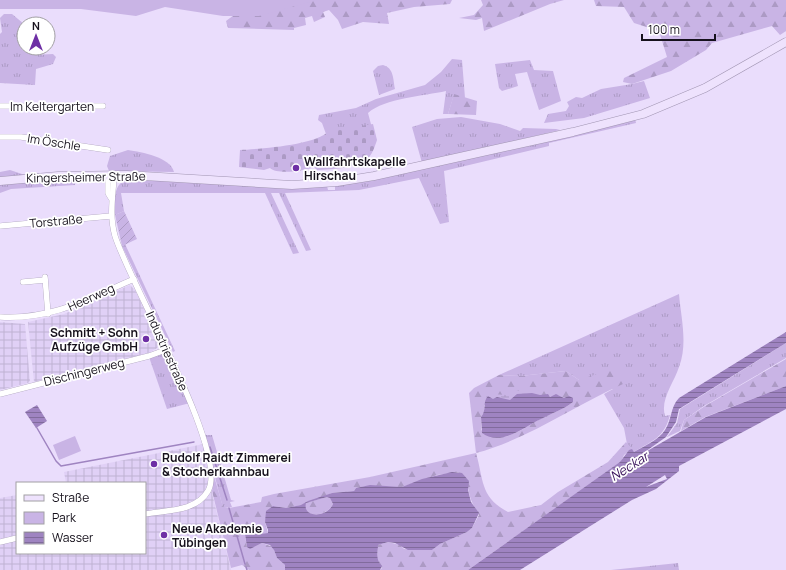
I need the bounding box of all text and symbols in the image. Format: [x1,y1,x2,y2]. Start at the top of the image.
north arrow [16,16,56,56]
scale bar [642,16,715,42]
text: N [32,18,40,33]
text: 100 m [648,21,680,38]
street label: Im Keltergarten [10,98,94,115]
street label: Im Öschle [26,129,82,155]
place label: Wallfahrtskapelle Hirschau [304,153,406,184]
marker: Wallfahrtskapelle Hirschau [291,163,301,173]
street label: Kingersheimer Straße [26,167,146,187]
street label: Torstraße [29,210,83,232]
street label: Heerweg [65,279,117,315]
street label: Industriestraße [142,309,192,393]
place label: Schmitt + Sohn Aufzüge GmbH [50,324,138,355]
marker: Schmitt + Sohn Aufzüge GmbH [141,334,151,344]
street label: Dischingerweg [42,354,126,390]
water label: Neckar [606,446,654,485]
place label: Rudolf Raidt Zimmerei & Stocherkahnbau [162,449,291,480]
marker: Rudolf Raidt Zimmerei & Stocherkahnbau [149,459,159,469]
legend [16,482,146,554]
text: Straße [52,489,89,506]
text: Park [52,509,77,526]
place label: Neue Akademie Tübingen [172,520,262,551]
text: Wasser [52,529,94,546]
marker: Neue Akademie Tübingen [159,530,169,540]

